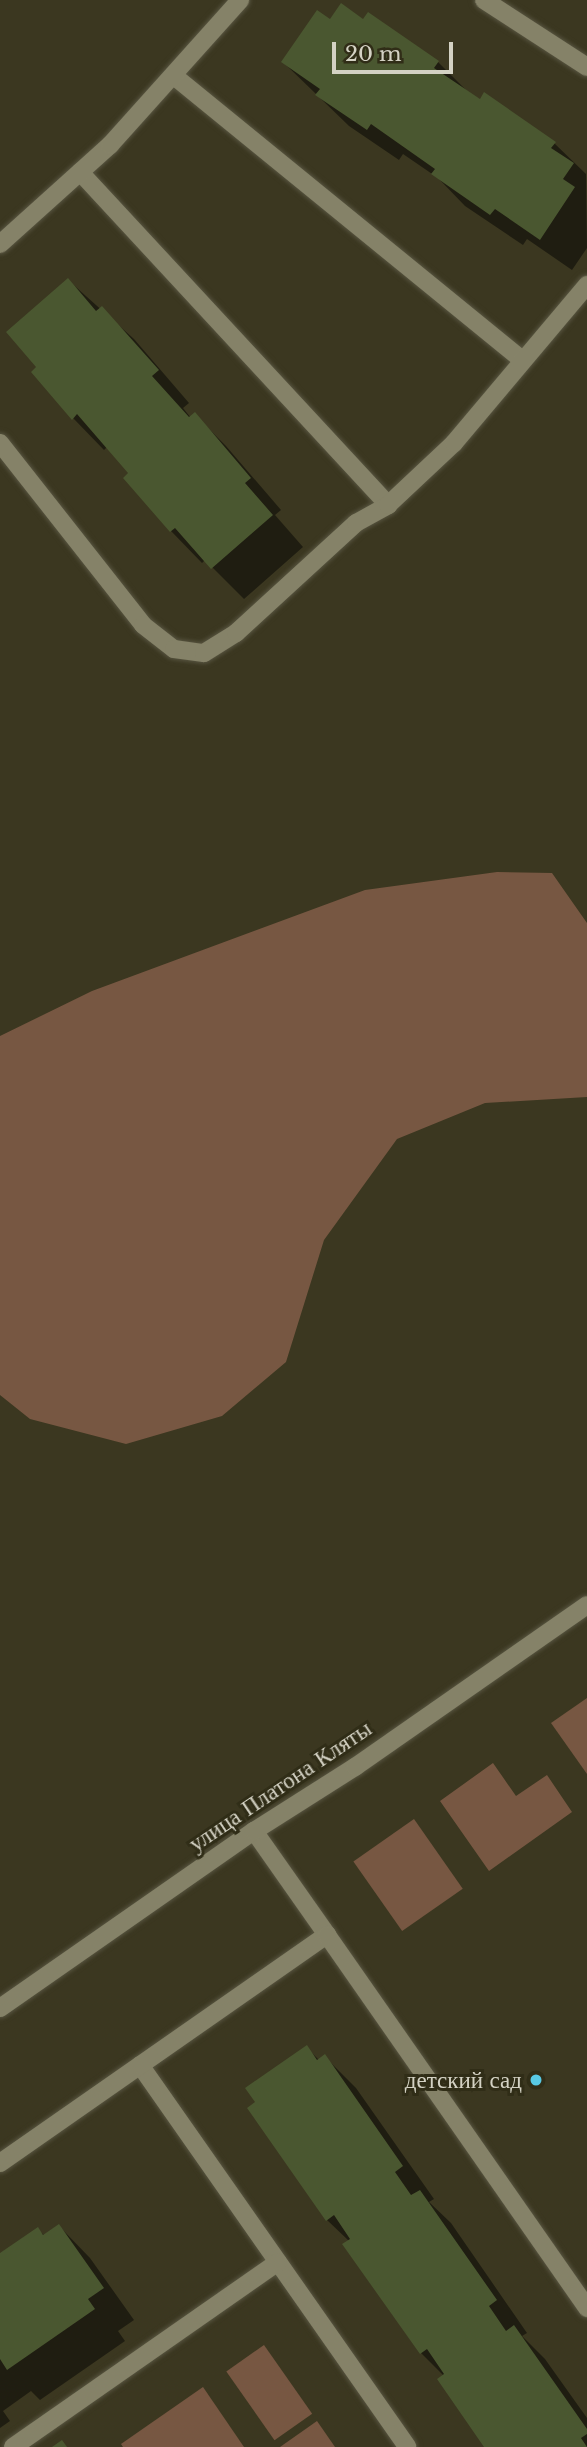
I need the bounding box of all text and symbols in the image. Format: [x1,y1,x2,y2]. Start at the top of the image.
scale bar [335,28,456,72]
text: 20 m [345,41,402,67]
street label: улица Платона Кляты [183,1715,377,1857]
place label: детский сад [405,2066,522,2094]
marker: детский сад [528,2072,544,2088]

